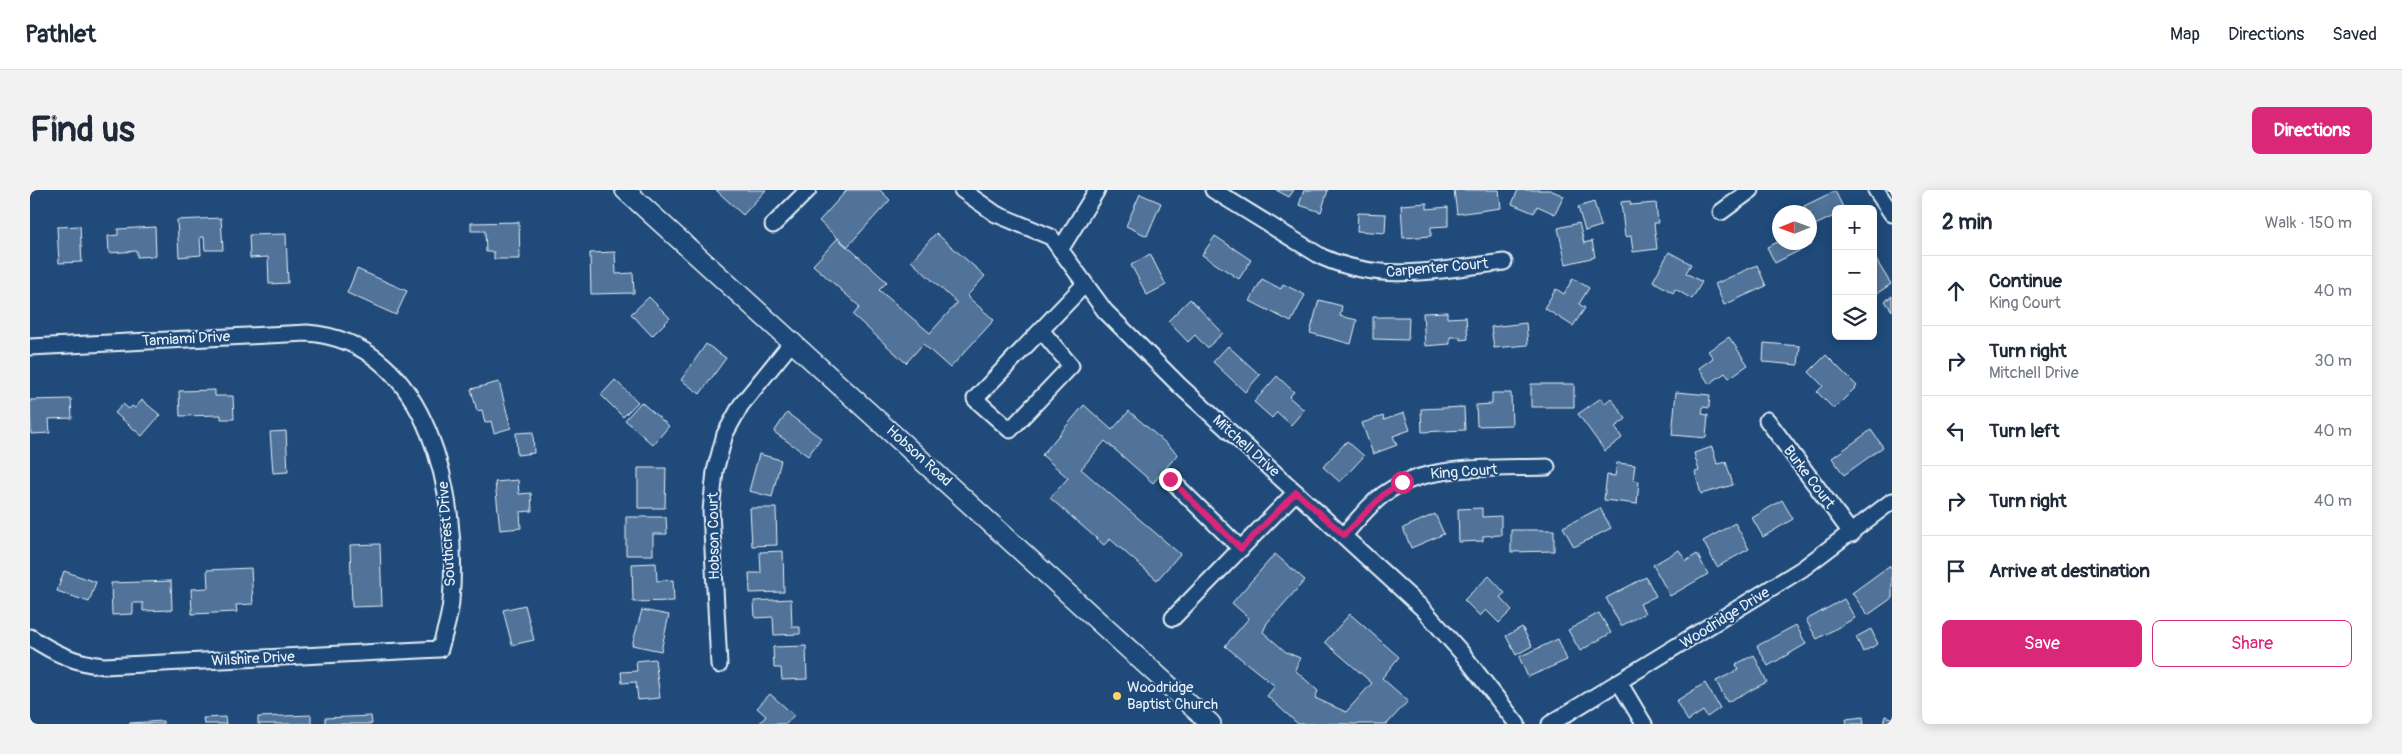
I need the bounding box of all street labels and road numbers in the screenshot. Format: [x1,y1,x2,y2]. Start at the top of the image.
street label: Carpenter Court [1385,254,1490,282]
street label: Tamiami Drive [141,327,231,351]
street label: Mitchell Drive [1208,411,1284,482]
street label: Hobson Road [882,421,956,491]
street label: Burke Court [1779,442,1840,513]
street label: King Court [1430,460,1499,484]
street label: Southcrest Drive [434,480,460,587]
street label: Hobson Court [704,491,724,580]
street label: Woodridge Drive [1677,583,1774,653]
street label: Wilshire Drive [211,647,296,671]

